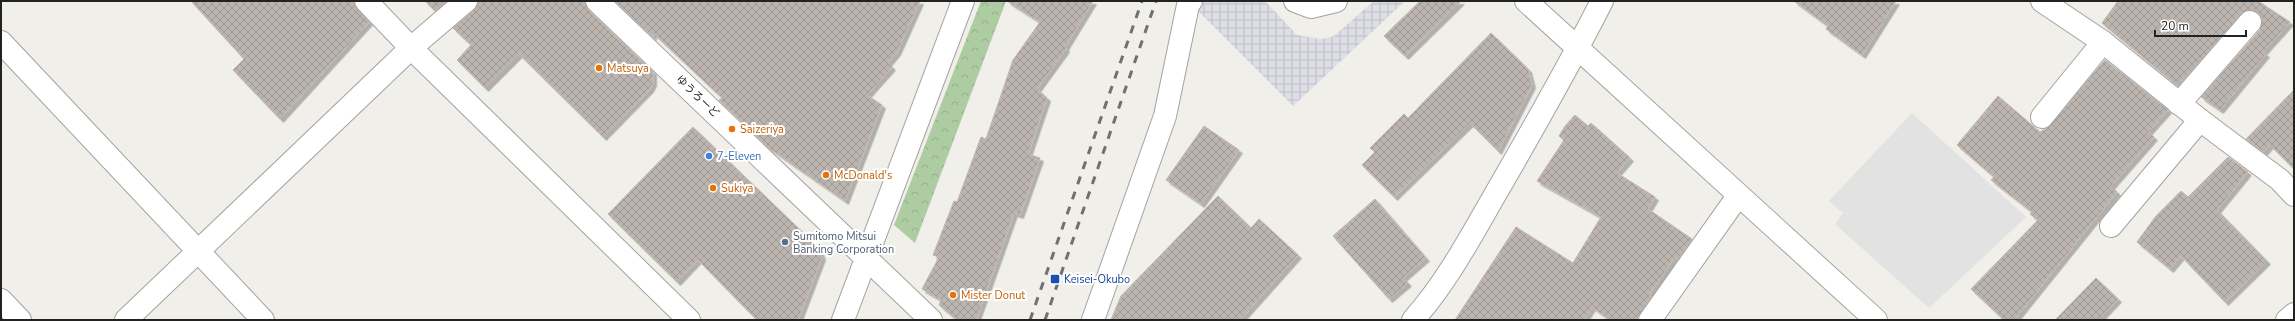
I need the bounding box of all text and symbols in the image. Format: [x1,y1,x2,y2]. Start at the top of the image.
scale bar [2155,12,2246,38]
text: 20 m [2161,18,2189,34]
place label: Matsuya [607,61,649,76]
marker: Matsuya [594,63,604,73]
street label: ゆうろーど [673,72,723,121]
place label: Saizeriya [740,122,784,137]
marker: Saizeriya [727,124,737,134]
place label: 7-Eleven [717,149,761,164]
marker: 7-Eleven [704,151,714,161]
place label: McDonald's [834,168,892,183]
marker: McDonald's [821,170,831,180]
place label: Sukiya [721,181,754,196]
marker: Sukiya [708,183,718,193]
place label: Sumitomo Mitsui Banking Corporation [793,229,894,257]
marker: Sumitomo Mitsui Banking Corporation [780,237,790,247]
place label: Keisei-Okubo [1064,272,1130,287]
marker: Keisei-Okubo [1049,273,1061,285]
place label: Mister Donut [961,288,1025,303]
marker: Mister Donut [948,290,958,300]

